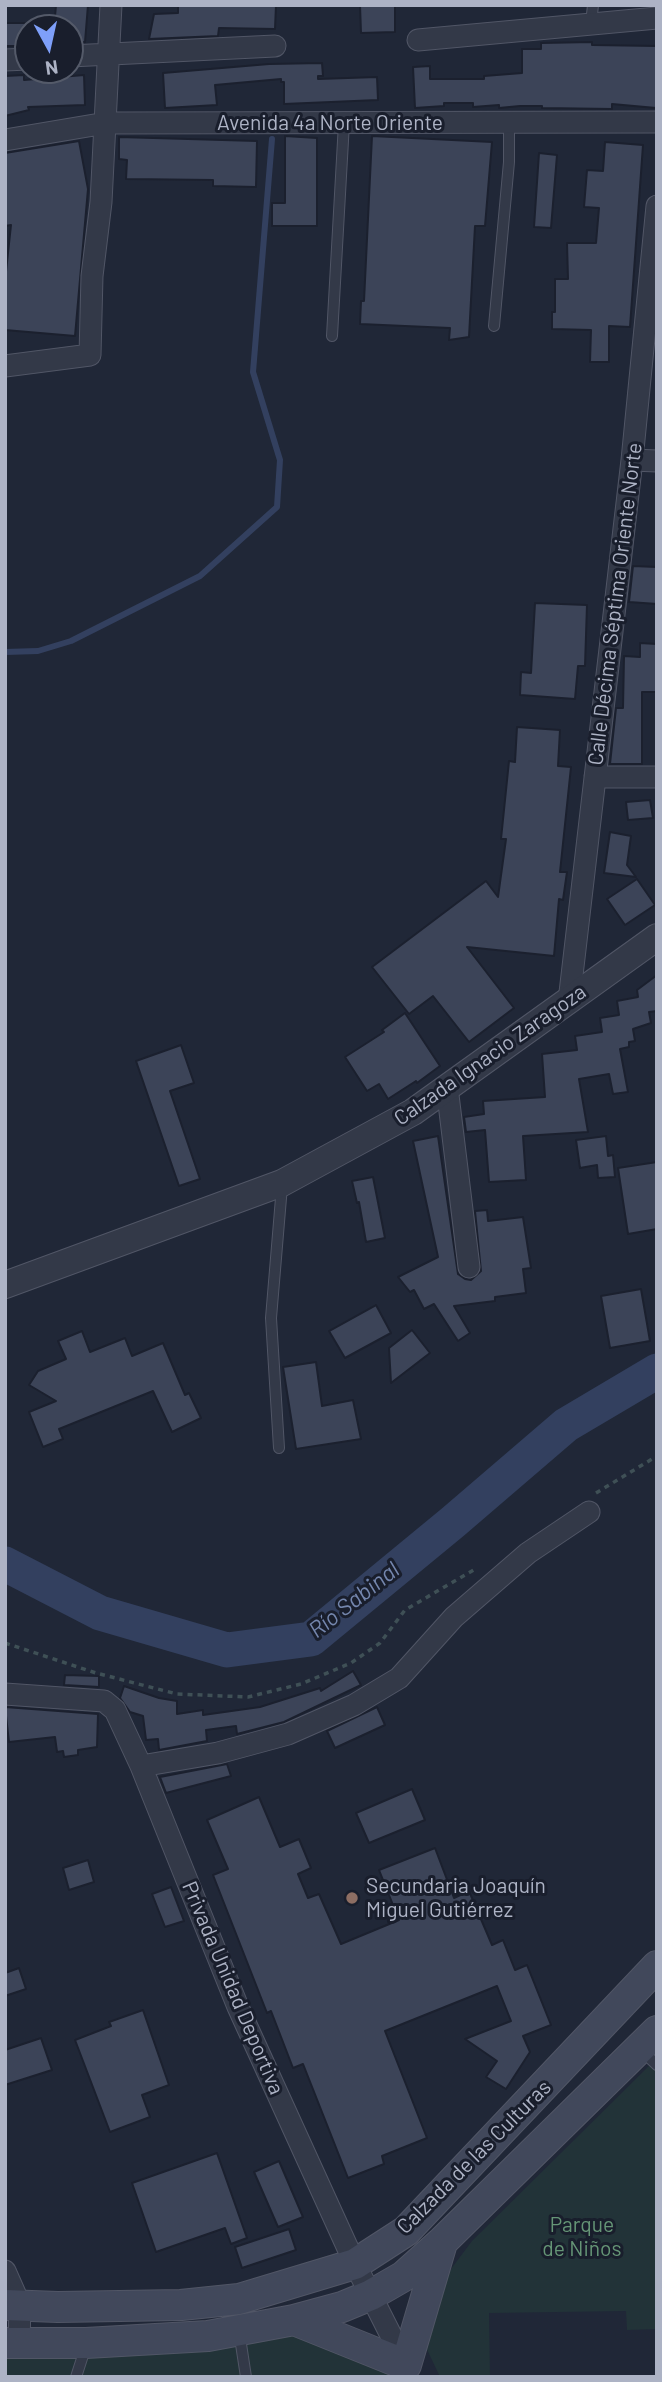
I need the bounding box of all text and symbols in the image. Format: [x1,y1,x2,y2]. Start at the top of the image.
north arrow [14,14,84,84]
text: N [44,56,60,81]
street label: Avenida 4a Norte Oriente [217,110,443,136]
street label: Calle Décima Séptima Oriente Norte [583,441,647,767]
street label: Calzada Ignacio Zaragoza [389,979,591,1131]
water label: Río Sabinal [303,1556,405,1644]
place label: Secundaria Joaquín Miguel Gutiérrez [366,1873,546,1923]
street label: Privada Unidad Deportiva [177,1878,289,2098]
marker: Secundaria Joaquín Miguel Gutiérrez [344,1890,360,1906]
street label: Calzada de las Culturas [392,2075,556,2239]
park label: Parque de Niños [542,2212,622,2262]

